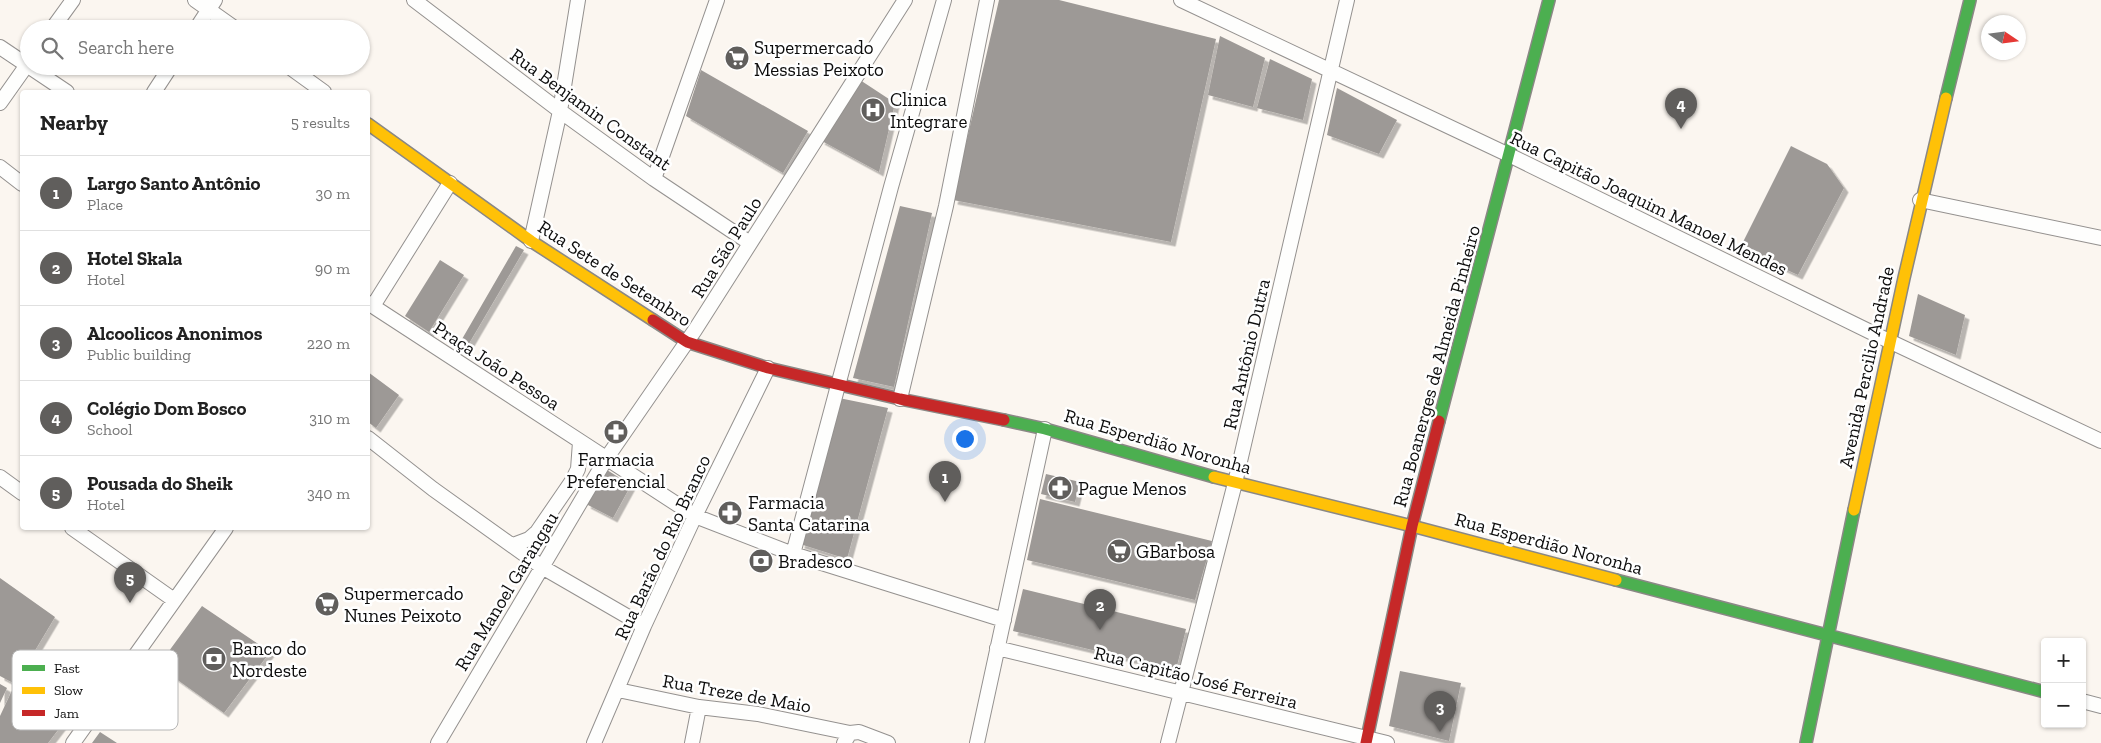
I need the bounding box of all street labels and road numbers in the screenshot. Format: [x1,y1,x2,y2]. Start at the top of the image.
street label: Rua Benjamin Constant [506,43,676,176]
street label: Rua Capitão Joaquim Manoel Mendes [1506,126,1791,281]
street label: Rua São Paulo [686,192,767,302]
street label: Rua Sete de Setembro [534,215,696,332]
street label: Rua Boanerges de Almeida Pinheiro [1388,222,1485,510]
street label: Avenida Percilio Andrade [1834,264,1899,470]
street label: Rua Antônio Dutra [1218,277,1275,432]
street label: Praça João Pessoa [429,316,564,415]
street label: Rua Esperdião Noronha [1062,404,1254,479]
street label: Rua Barão do Rio Branco [609,451,716,643]
street label: Rua Manoel Garangau [450,507,563,675]
street label: Rua Esperdião Noronha [1452,507,1645,580]
street label: Rua Capitão José Ferreira [1092,641,1300,714]
street label: Rua Treze de Maio [661,669,813,718]

